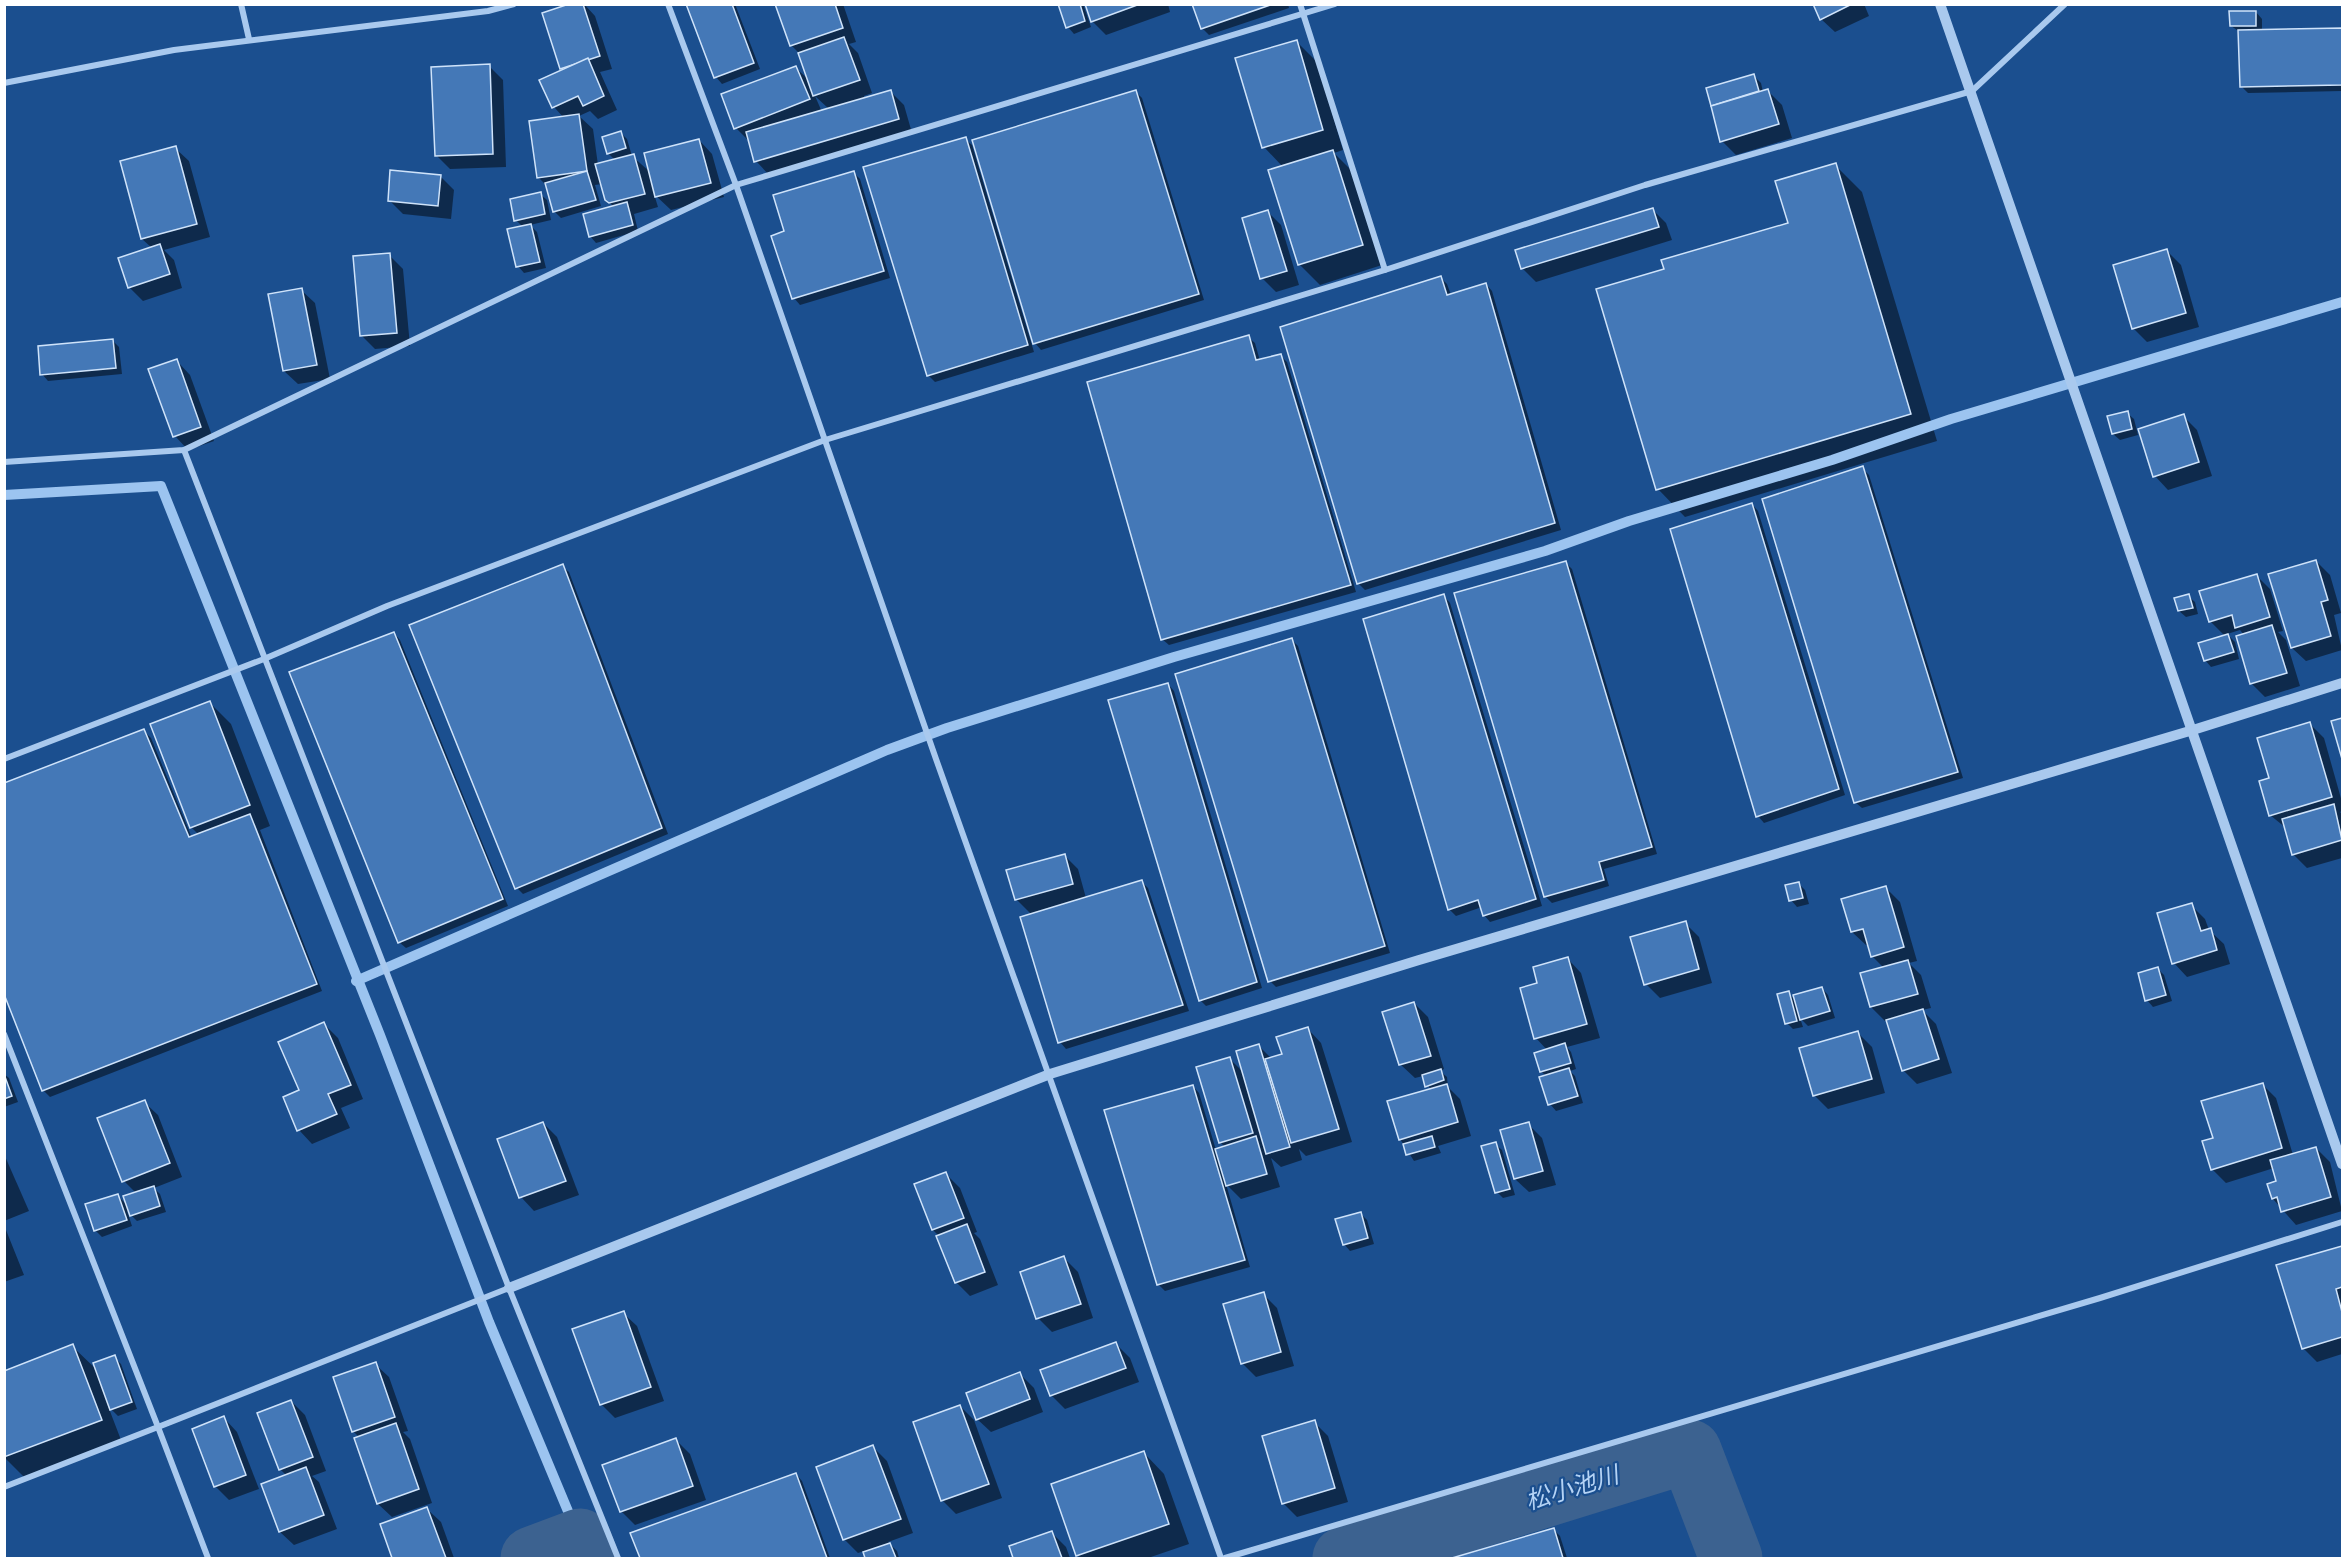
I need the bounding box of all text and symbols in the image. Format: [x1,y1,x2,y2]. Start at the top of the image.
water label: 松小池川 [1521,1458,1625,1516]

